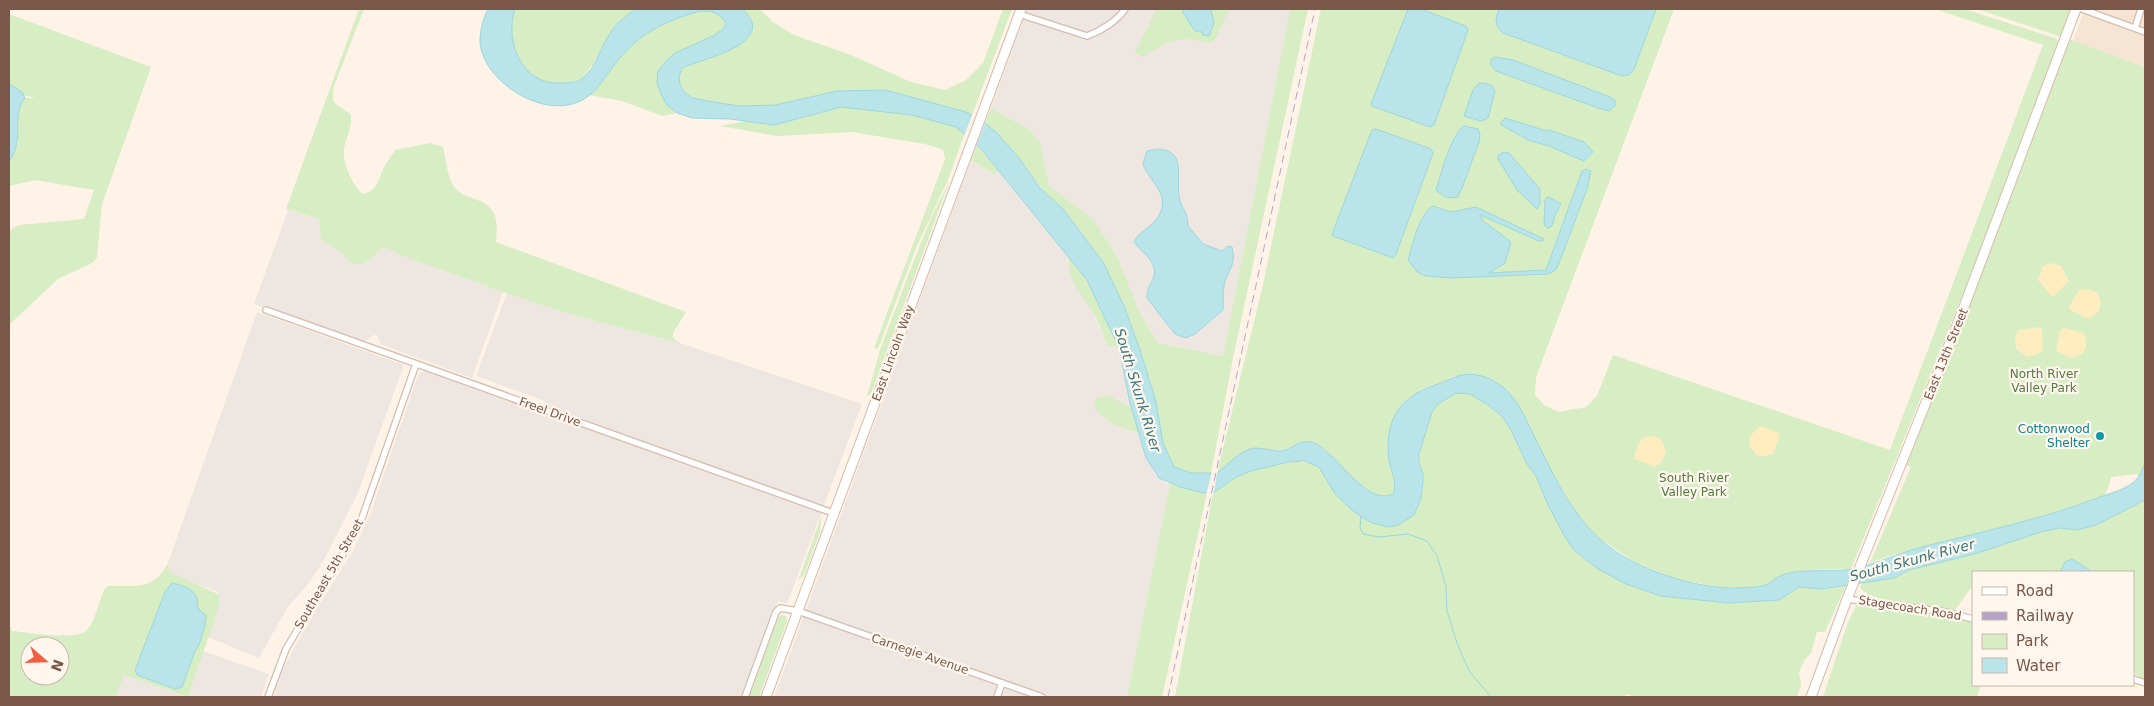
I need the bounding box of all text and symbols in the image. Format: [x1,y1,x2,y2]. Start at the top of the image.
street label: East Lincoln Way [869,303,917,403]
street label: East 13th Street [1921,306,1971,402]
water label: South Skunk River [1112,326,1165,455]
park label: North River Valley Park [2010,367,2078,395]
street label: Freel Drive [517,394,583,430]
place label: Cottonwood Shelter [2018,422,2090,450]
marker: Cottonwood Shelter [2094,430,2106,442]
park label: South River Valley Park [1659,471,1729,499]
street label: Southeast 5th Street [292,516,366,631]
water label: South Skunk River [1848,535,1977,584]
legend [1972,571,2134,686]
text: Road [2016,582,2054,600]
street label: Stagecoach Road [1857,593,1963,623]
text: Railway [2016,607,2074,625]
street label: Carnegie Avenue [869,631,971,677]
text: Park [2016,632,2049,650]
north arrow [20,636,70,686]
text: N [48,657,67,674]
text: Water [2016,657,2061,675]

